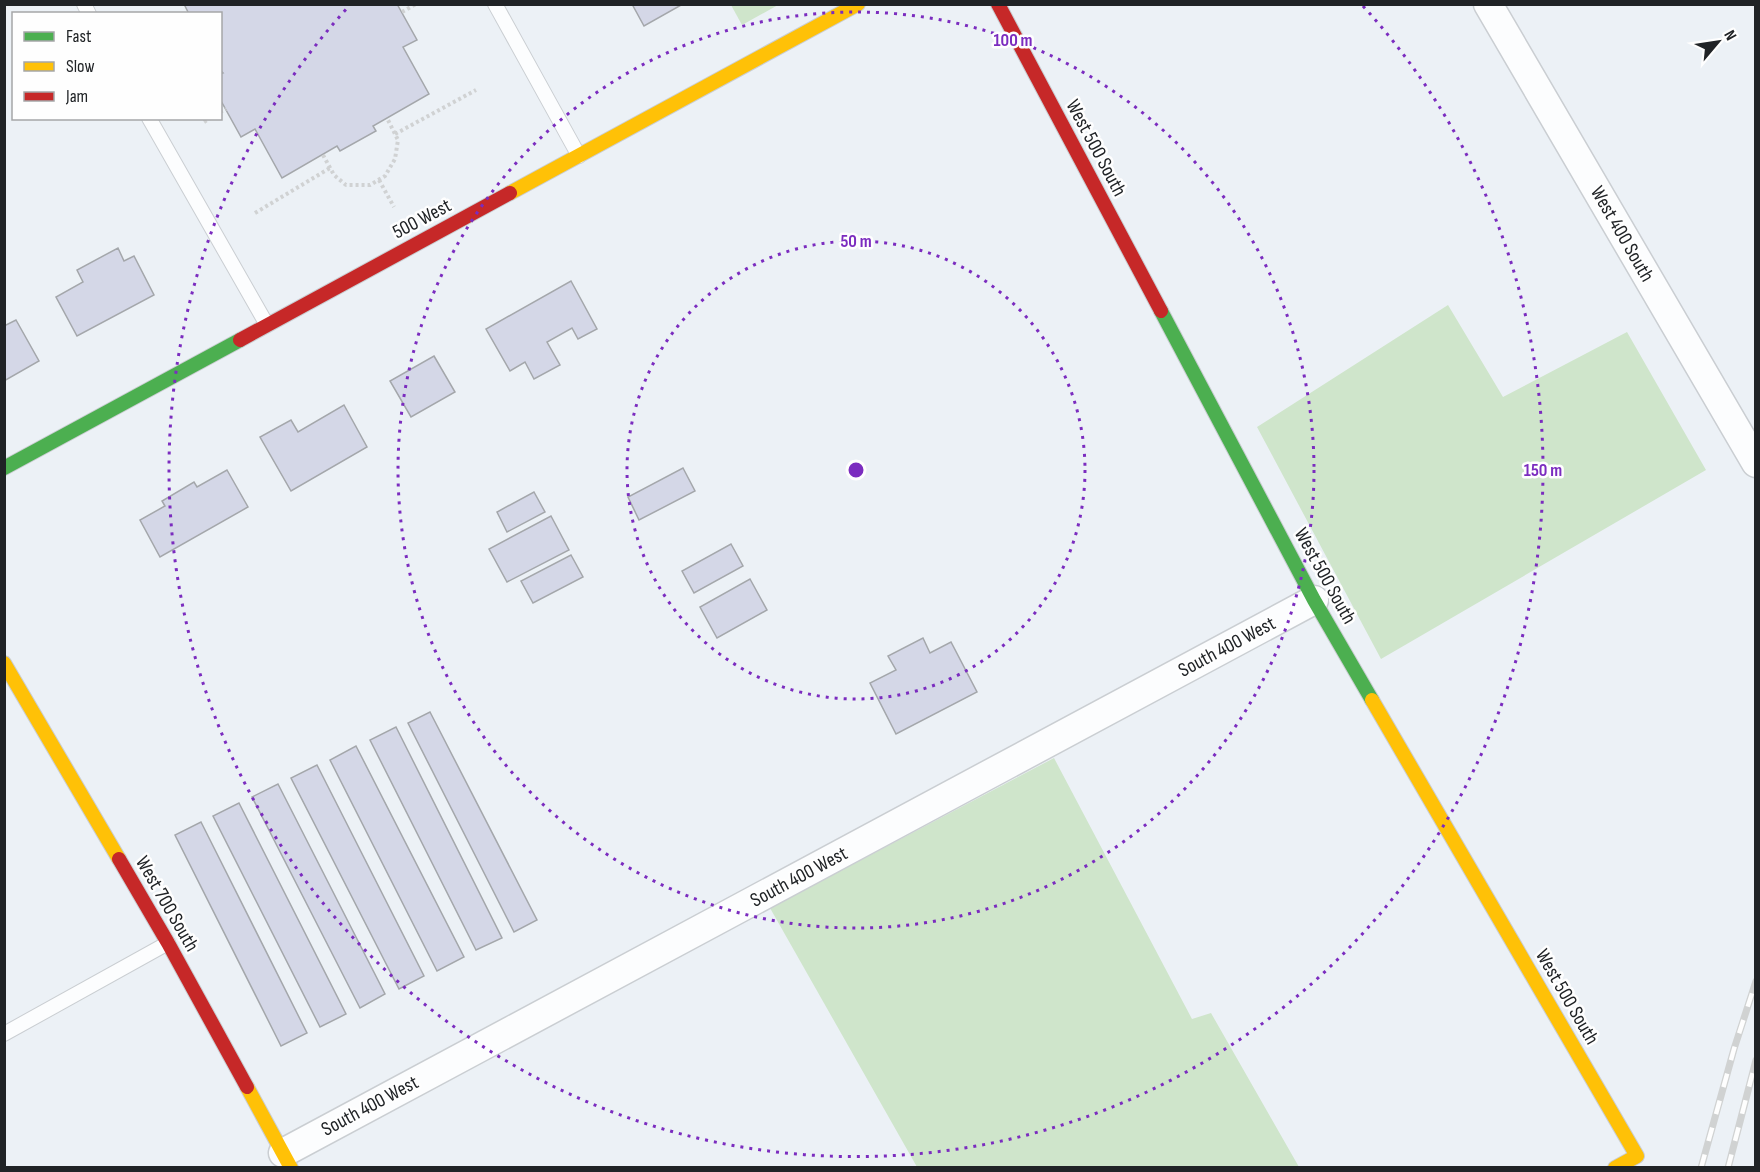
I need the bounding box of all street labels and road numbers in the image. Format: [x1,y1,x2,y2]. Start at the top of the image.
street label: West 500 South [1060,96,1132,200]
street label: West 400 South [1585,182,1659,286]
street label: 500 West [389,194,455,244]
street label: West 500 South [1289,524,1361,628]
street label: South 400 West [1174,611,1280,683]
street label: South 400 West [746,841,852,913]
street label: West 700 South [130,852,204,956]
street label: West 500 South [1530,945,1604,1049]
street label: South 400 West [317,1070,423,1142]

